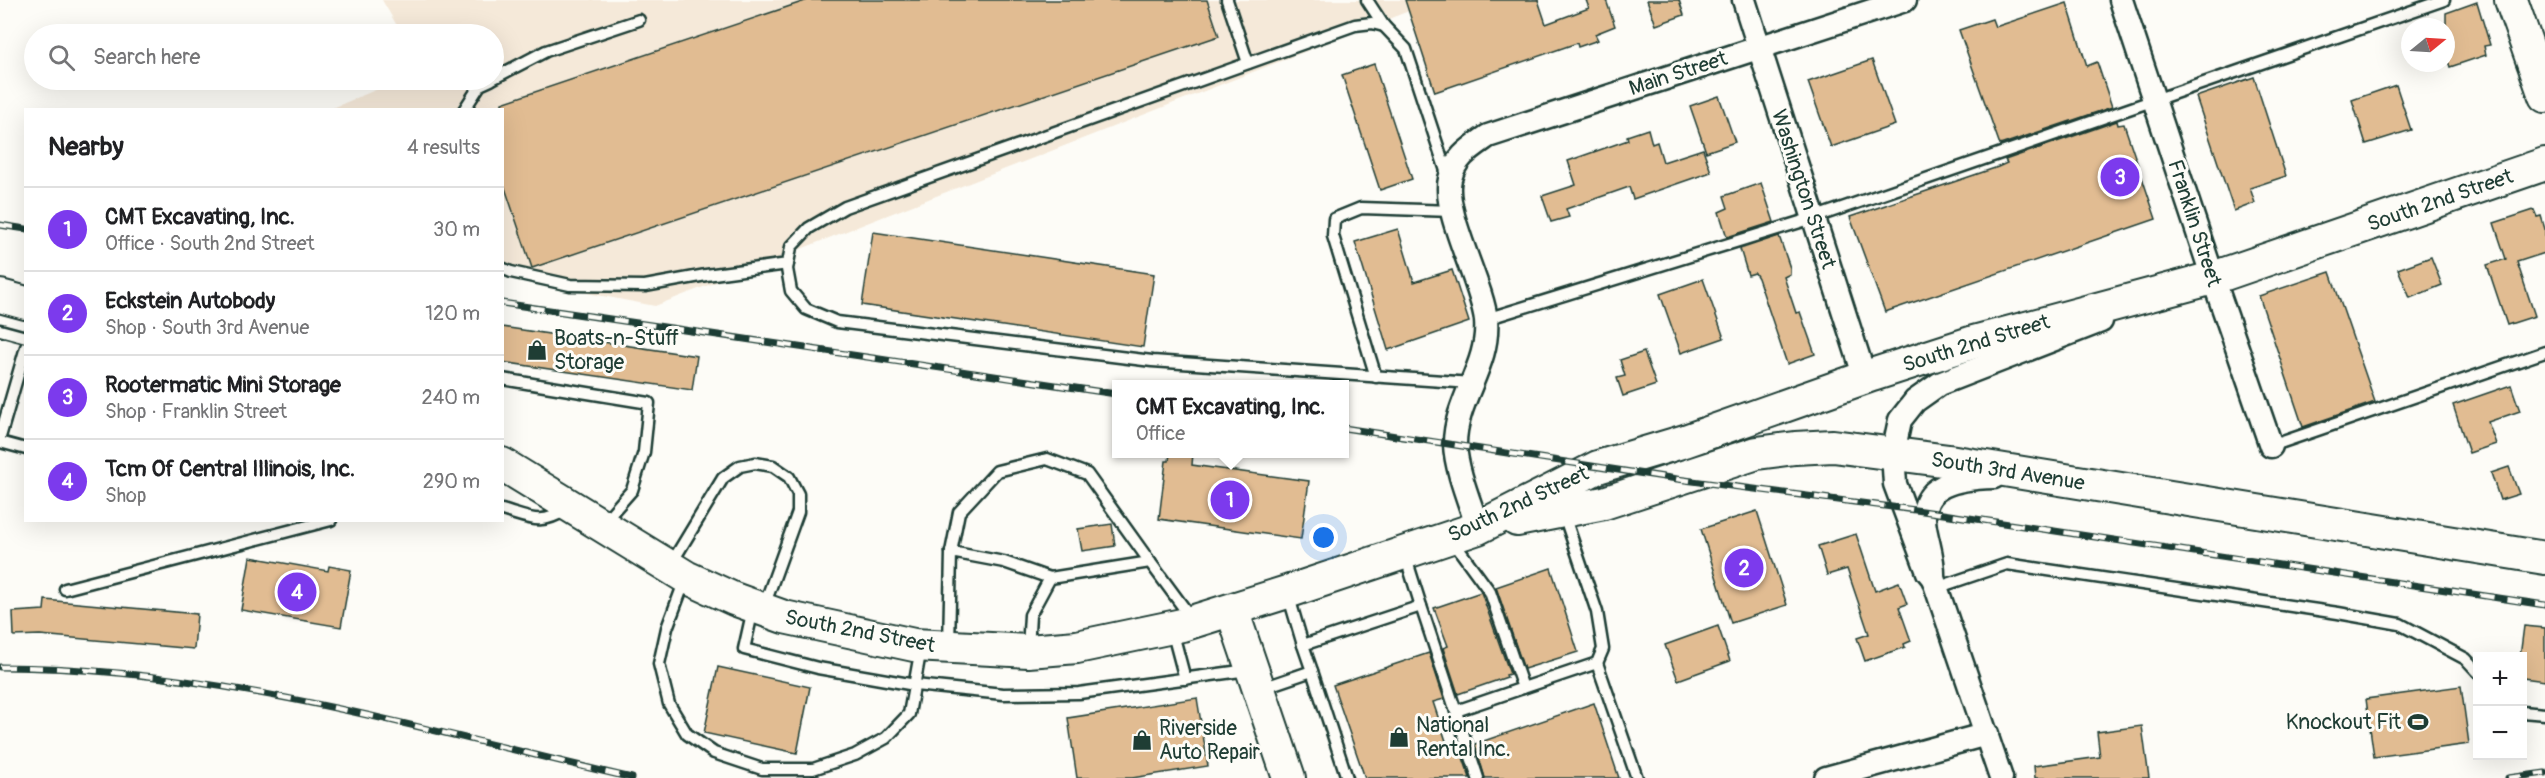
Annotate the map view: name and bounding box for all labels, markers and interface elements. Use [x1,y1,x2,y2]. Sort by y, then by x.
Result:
north arrow [2401,18,2455,72]
search box [24,24,504,90]
icon: search [45,41,78,74]
text: Search here [93,43,200,71]
street label: Main Street [1626,45,1731,102]
street label: Washington Street [1765,106,1842,273]
text: Nearby [48,131,124,163]
text: 4 results [407,135,480,160]
pin: 3 [2100,154,2140,200]
street label: Franklin Street [2161,156,2228,291]
street label: South 2nd Street [2364,163,2517,238]
text: CMT Excavating, Inc. [105,203,295,231]
text: 1 [64,217,71,242]
text: 30 m [433,217,480,242]
text: Office · South 2nd Street [105,231,315,256]
text: Eckstein Autobody [105,287,275,315]
text: 2 [62,301,73,326]
text: 120 m [425,301,480,326]
street label: South 2nd Street [1899,308,2053,379]
text: Shop · South 3rd Avenue [105,315,309,340]
place label: Boats-n-Stuff Storage [554,325,679,376]
shop icon: Boats-n-Stuff Storage [525,338,549,362]
text: Rootermatic Mini Storage [105,371,341,399]
popup [1112,380,1349,458]
text: 3 [62,385,73,410]
text: 240 m [421,385,480,410]
text: CMT Excavating, Inc. [1136,393,1325,421]
text: Shop · Franklin Street [105,399,287,424]
text: Office [1136,421,1185,446]
street label: South 3rd Avenue [1929,446,2087,497]
text: Tcm Of Central Illinois, Inc. [105,455,355,483]
street label: South 2nd Street [1443,460,1593,549]
text: 4 [62,469,73,494]
text: 290 m [423,469,480,494]
pin: 1 [1210,478,1250,522]
text: Shop [105,483,146,508]
your location [1309,523,1338,552]
pin: 2 [1724,546,1764,590]
pin: 4 [278,570,316,614]
street label: South 2nd Street [783,604,938,659]
map controls [2473,652,2527,760]
button: + [2473,652,2527,706]
button: − [2473,706,2527,760]
place label: Knockout Fit [2286,709,2402,736]
sports icon: Knockout Fit [2406,710,2430,734]
place label: National Rental Inc. [1416,712,1511,763]
place label: Riverside Auto Repair [1159,715,1261,766]
shop icon: National Rental Inc. [1387,725,1411,749]
shop icon: Riverside Auto Repair [1130,728,1154,752]

